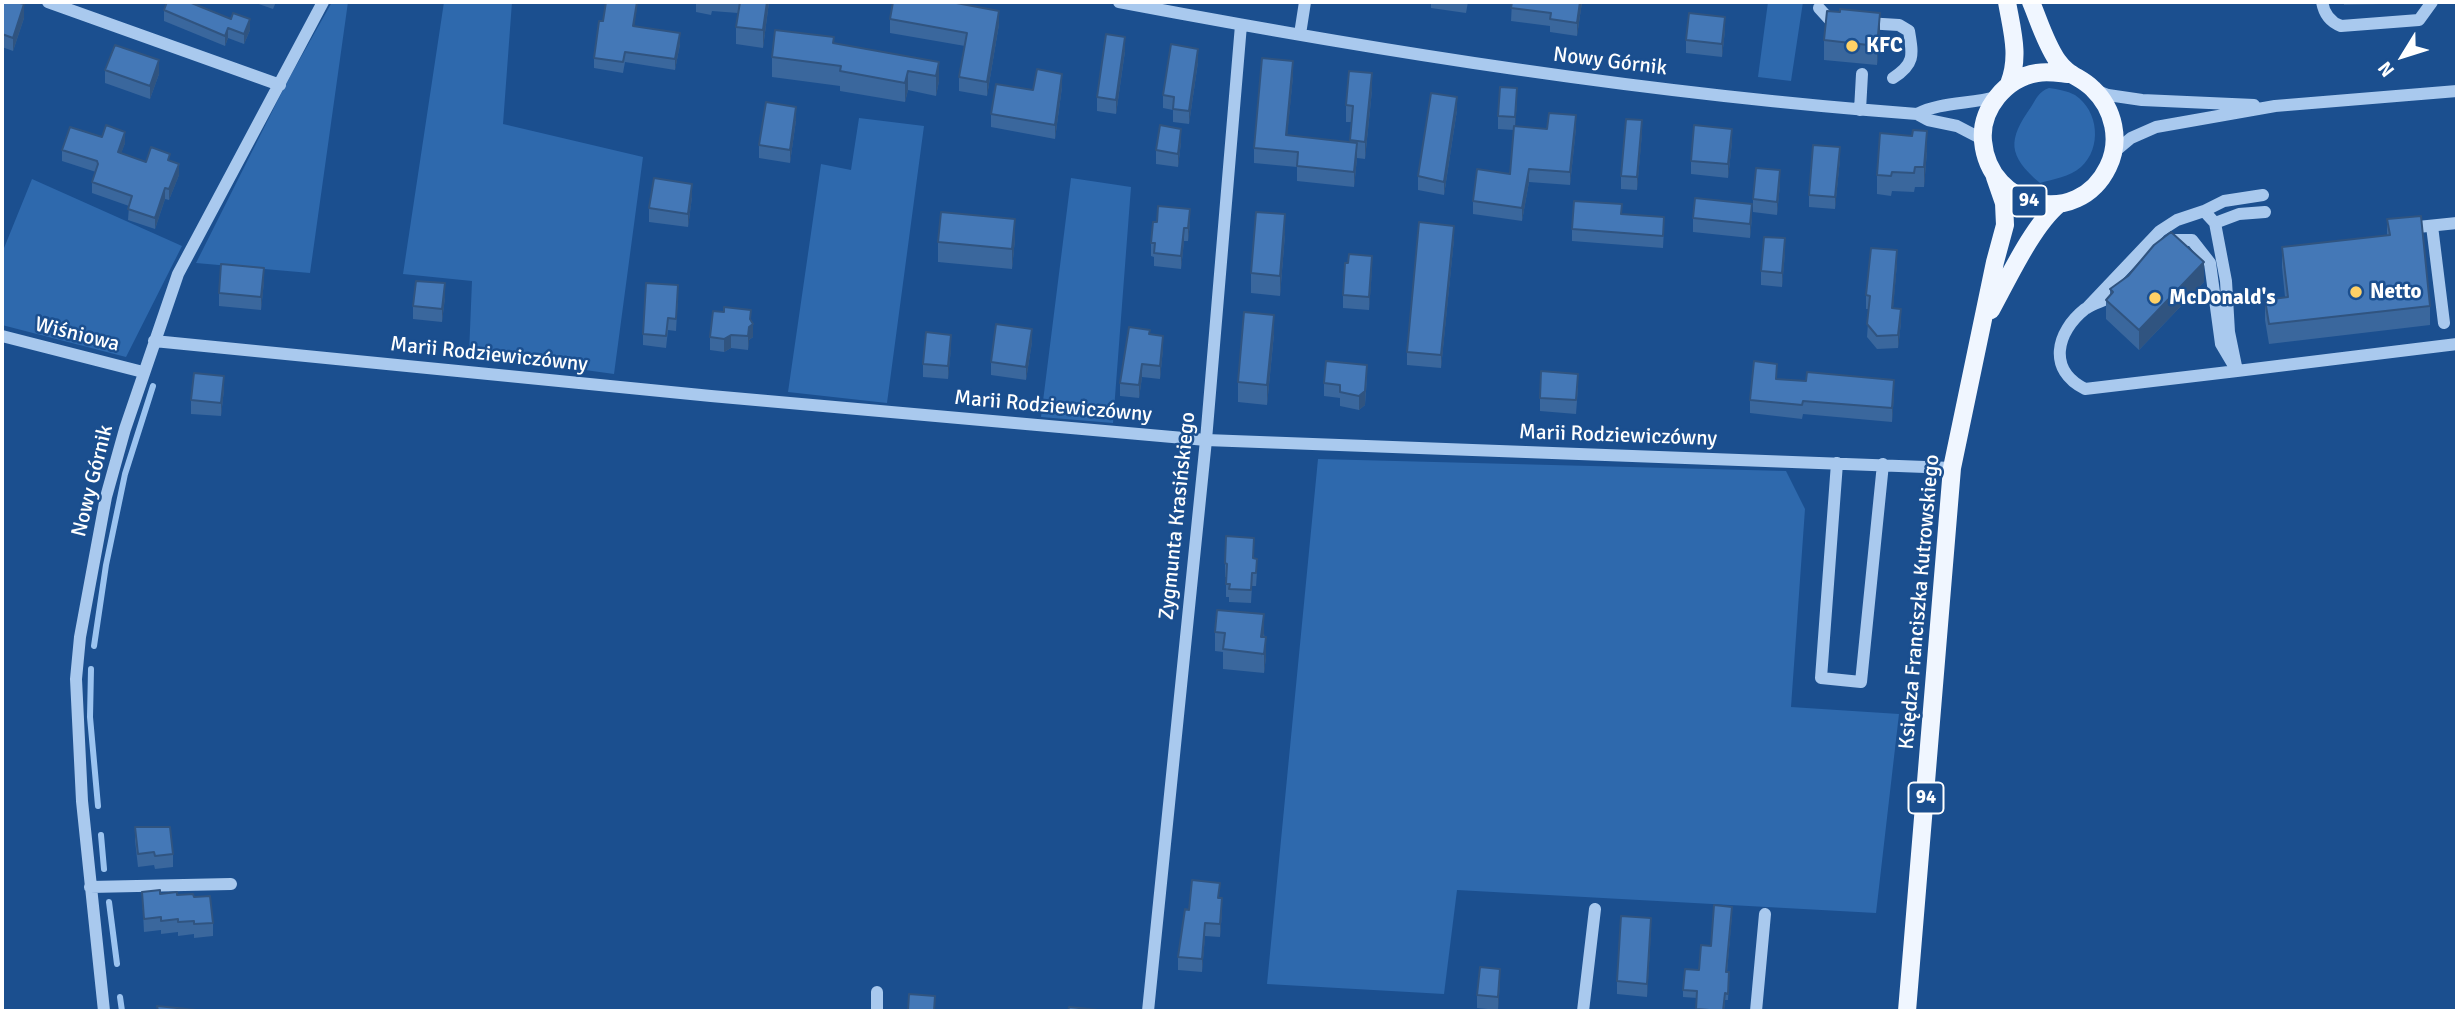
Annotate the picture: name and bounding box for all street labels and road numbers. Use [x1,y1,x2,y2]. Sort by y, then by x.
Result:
street label: Nowy Górnik [1552,43,1668,81]
road number: 94 [2011,186,2046,216]
street label: Wiśniowa [32,312,122,358]
street label: Marii Rodziewiczówny [389,332,589,378]
street label: Marii Rodziewiczówny [953,386,1153,428]
street label: Zygmunta Krasińskiego [1155,411,1201,621]
street label: Marii Rodziewiczówny [1518,420,1718,452]
street label: Nowy Górnik [67,422,119,540]
street label: Księdza Franciszka Kutrowskiego [1895,453,1945,751]
road number: 94 [1909,782,1944,814]

